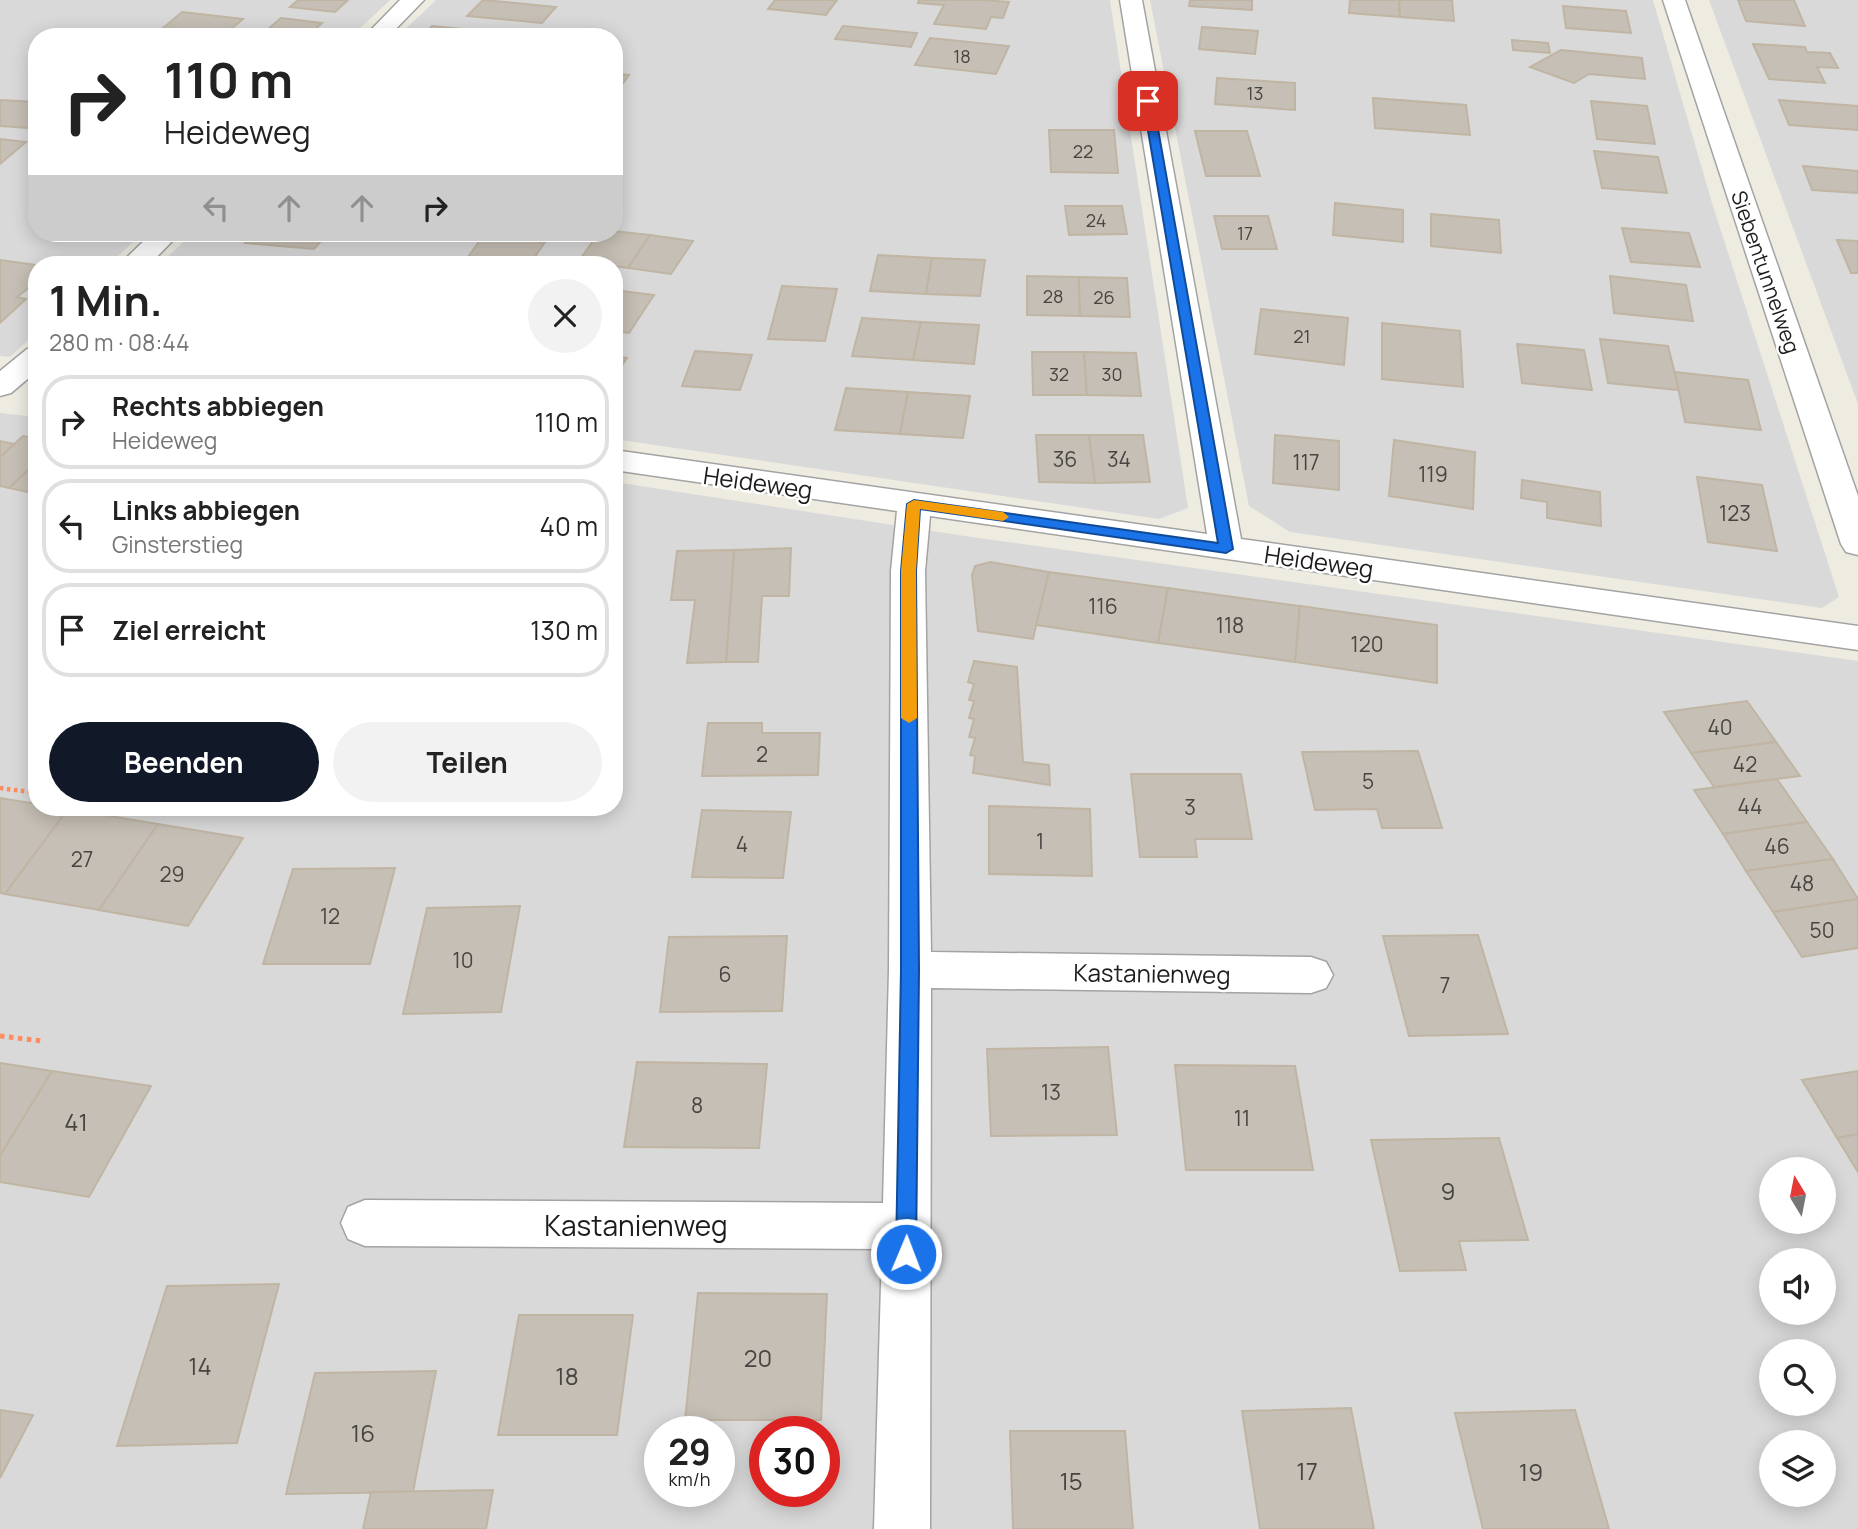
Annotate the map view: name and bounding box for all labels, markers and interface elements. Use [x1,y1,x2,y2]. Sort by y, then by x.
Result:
house number: 18 [953,44,971,68]
text: 110 m [164,46,293,113]
icon: right [49,56,140,147]
pin [1118,71,1178,131]
house number: 13 [1247,81,1263,105]
icon: arrive [1129,82,1167,120]
text: Heideweg [164,110,311,154]
house number: 22 [1073,139,1093,163]
street label: Siebentunnelweg [1725,187,1807,357]
icon: left [197,189,235,227]
icon: ahead [270,189,308,227]
icon: ahead [343,189,381,227]
icon: right [416,189,454,227]
house number: 24 [1086,208,1106,232]
house number: 17 [1237,221,1253,245]
text: 1 Min. [49,271,163,329]
button: close [528,279,602,353]
house number: 28 [1043,284,1063,308]
house number: 26 [1093,285,1115,309]
house number: 21 [1293,324,1311,348]
text: 280 m · 08:44 [49,326,190,358]
house number: 32 [1049,362,1069,386]
house number: 30 [1102,362,1122,386]
text: Rechts abbiegen [112,388,324,424]
icon: right [53,403,91,441]
text: 110 m [535,404,598,440]
text: Heideweg [112,424,217,456]
house number: 36 [1053,445,1077,473]
house number: 34 [1107,445,1131,473]
house number: 117 [1293,448,1319,476]
street label: Heideweg [701,458,815,506]
house number: 119 [1418,460,1448,488]
text: Links abbiegen [112,492,300,528]
house number: 123 [1719,499,1751,527]
icon: left [53,507,91,545]
text: 40 m [540,508,598,544]
text: Ginsterstieg [112,528,243,560]
street label: Heideweg [1262,537,1376,585]
house number: 116 [1088,592,1118,620]
icon: arrive [53,611,91,649]
house number: 118 [1216,611,1244,639]
text: Ziel erreicht [112,612,266,648]
text: 130 m [530,612,598,648]
house number: 120 [1351,630,1383,658]
house number: 40 [1707,713,1733,741]
button: Beenden [49,722,319,802]
button: Teilen [333,722,602,802]
house number: 2 [756,740,768,768]
house number: 42 [1733,750,1757,778]
house number: 5 [1362,767,1374,795]
house number: 44 [1738,792,1762,820]
house number: 3 [1184,793,1196,821]
house number: 1 [1036,827,1044,855]
house number: 4 [736,830,748,858]
house number: 46 [1764,832,1790,860]
house number: 27 [71,845,93,873]
house number: 29 [159,860,185,888]
house number: 48 [1790,869,1814,897]
house number: 12 [320,902,340,930]
house number: 50 [1810,916,1834,944]
house number: 10 [453,946,474,974]
street label: Kastanienweg [1073,955,1231,991]
house number: 6 [718,960,732,988]
house number: 7 [1440,971,1450,999]
house number: 13 [1041,1078,1061,1106]
house number: 8 [691,1091,703,1119]
house number: 11 [1234,1104,1250,1132]
house number: 41 [64,1105,88,1138]
north arrow [1759,1157,1836,1234]
map controls [1759,1157,1836,1507]
house number: 9 [1441,1174,1455,1207]
street label: Kastanienweg [544,1206,728,1244]
position arrow [869,1217,943,1291]
button: sound [1759,1248,1836,1325]
button: search [1759,1339,1836,1416]
house number: 20 [744,1341,772,1374]
house number: 14 [188,1349,212,1382]
house number: 18 [555,1359,579,1392]
house number: 16 [351,1416,375,1449]
speed limit sign: 30 [749,1416,840,1507]
text: 29 [668,1428,711,1476]
button: layers [1759,1430,1836,1507]
house number: 17 [1296,1454,1318,1487]
house number: 19 [1519,1455,1543,1488]
house number: 15 [1059,1464,1083,1497]
text: km/h [669,1467,710,1491]

